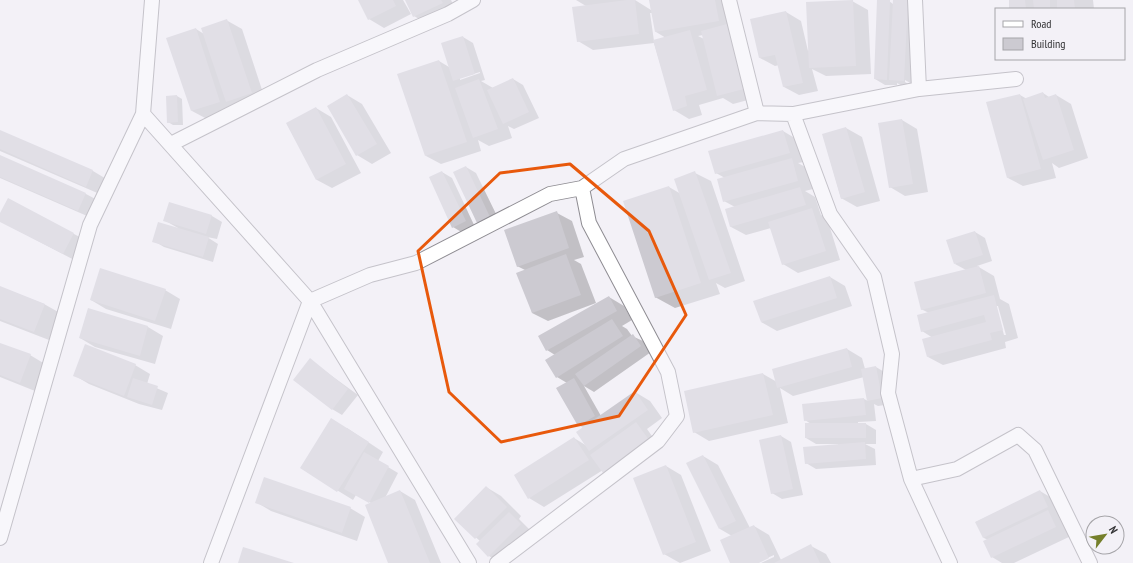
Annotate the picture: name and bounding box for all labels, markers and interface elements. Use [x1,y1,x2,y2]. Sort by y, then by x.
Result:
legend [995,8,1125,60]
text: Road [1031,16,1051,31]
text: Building [1031,36,1066,51]
north arrow [1085,515,1125,555]
text: N [1106,524,1121,536]

